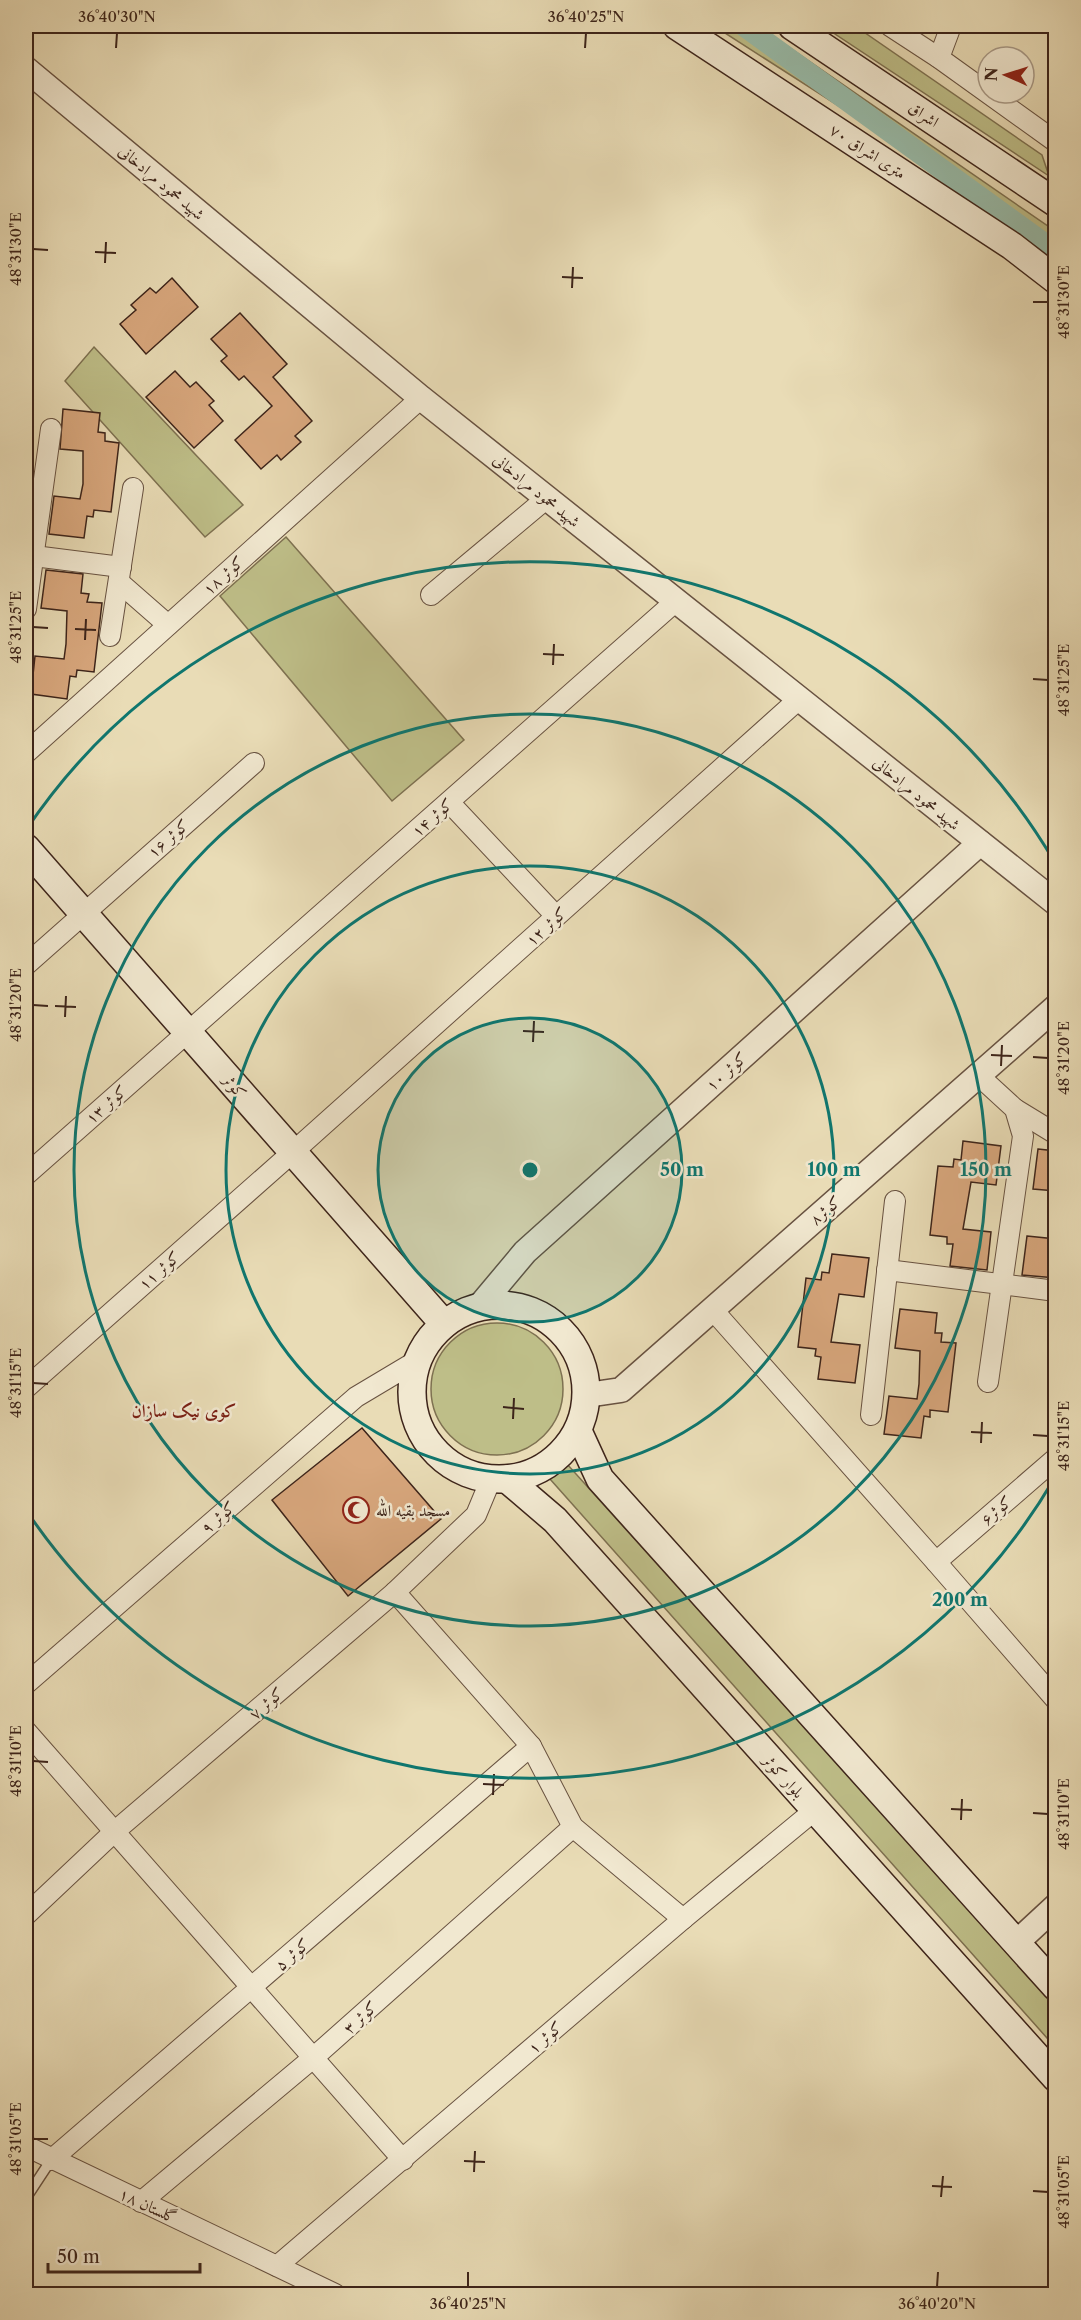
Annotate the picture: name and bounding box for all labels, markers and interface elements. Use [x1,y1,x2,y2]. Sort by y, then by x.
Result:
text: 36°40'30"N [78,7,156,26]
text: 36°40'25"N [548,7,624,26]
north arrow [976,45,1036,105]
text: N [981,67,1001,82]
street label: اشراق [904,97,943,132]
street label: ۷۰ متری اشراق [826,119,910,184]
street label: شهید محمود مرادخانی [114,140,209,225]
text: 48°31'30"E [6,212,25,286]
text: 48°31'30"E [1054,265,1073,339]
street label: شهید محمود مرادخانی [488,449,585,533]
street label: کوثر ۱۸ [198,551,248,599]
text: 48°31'25"E [6,591,25,663]
text: 48°31'25"E [1054,644,1073,716]
street label: شهید محمود مرادخانی [868,752,965,836]
street label: کوثر ۱۴ [407,793,458,841]
street label: کوثر ۱۶ [143,814,194,862]
street label: کوثر ۱۲ [521,902,571,950]
text: 48°31'20"E [6,968,25,1042]
text: 48°31'20"E [1054,1021,1073,1095]
street label: کوثر ۱۰ [701,1047,751,1095]
street label: کوثر [217,1068,251,1103]
street label: کوثر ۱۳ [81,1080,132,1128]
text: 50 m [660,1159,704,1181]
text: 100 m [807,1159,861,1181]
text: 150 m [960,1159,1012,1181]
centre of rings [520,1160,540,1180]
street label: کوثر۸ [805,1191,845,1230]
street label: کوثر ۱۱ [134,1246,185,1294]
text: 48°31'15"E [6,1348,25,1418]
district label: کوی نیک سازان [132,1400,236,1422]
text: 48°31'15"E [1054,1401,1073,1471]
street label: کوثر۶ [976,1491,1016,1530]
mosque icon: مسجد بقیه الله [341,1495,371,1525]
street label: کوثر ۹ [197,1497,240,1538]
place label: مسجد بقیه الله [376,1498,450,1520]
text: 200 m [932,1589,988,1611]
street label: کوثر ۷ [245,1683,288,1724]
text: 48°31'10"E [6,1725,25,1797]
street label: بلوار کوثر [757,1748,809,1803]
text: 48°31'10"E [1054,1778,1073,1850]
street label: کوثر ۵ [271,1934,314,1975]
street label: کوثر ۳ [339,1996,382,2038]
street label: کوثر ۱ [524,2017,567,2058]
text: 48°31'05"E [6,2102,25,2176]
text: 48°31'05"E [1054,2155,1073,2229]
street label: گلستان ۱۸ [116,2183,180,2227]
scale bar [48,2236,200,2274]
text: 50 m [57,2246,100,2268]
text: 36°40'25"N [430,2294,506,2313]
text: 36°40'20"N [898,2294,976,2313]

